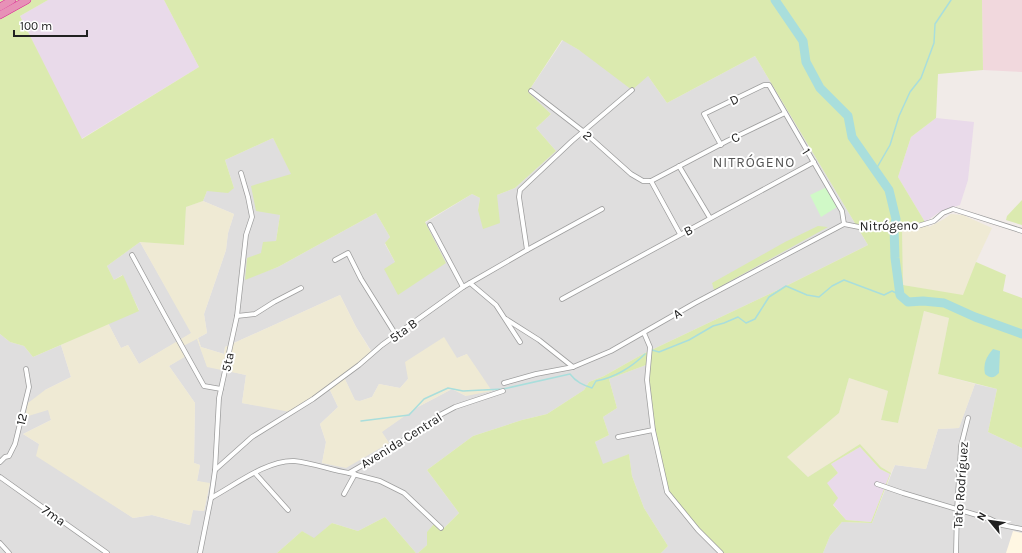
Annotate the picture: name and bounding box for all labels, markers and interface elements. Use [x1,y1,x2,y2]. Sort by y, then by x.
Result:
scale bar [14,12,87,38]
text: 100 m [20,19,52,33]
street label: D [727,91,741,108]
street label: 2 [580,127,595,144]
street label: C [728,129,742,146]
street label: 1 [799,146,814,157]
district label: NITRÓGENO [713,154,795,171]
street label: Nitrógeno [860,217,918,234]
street label: B [681,222,695,239]
street label: A [670,305,685,322]
street label: 5ta B [387,315,420,345]
street label: 5ta [218,351,237,373]
street label: Avenida Central [358,409,445,471]
street label: 12 [13,412,30,427]
street label: Tato Rodríguez [950,441,971,529]
north arrow [970,501,1010,541]
street label: 7ma [39,502,68,529]
text: N [974,510,989,523]

